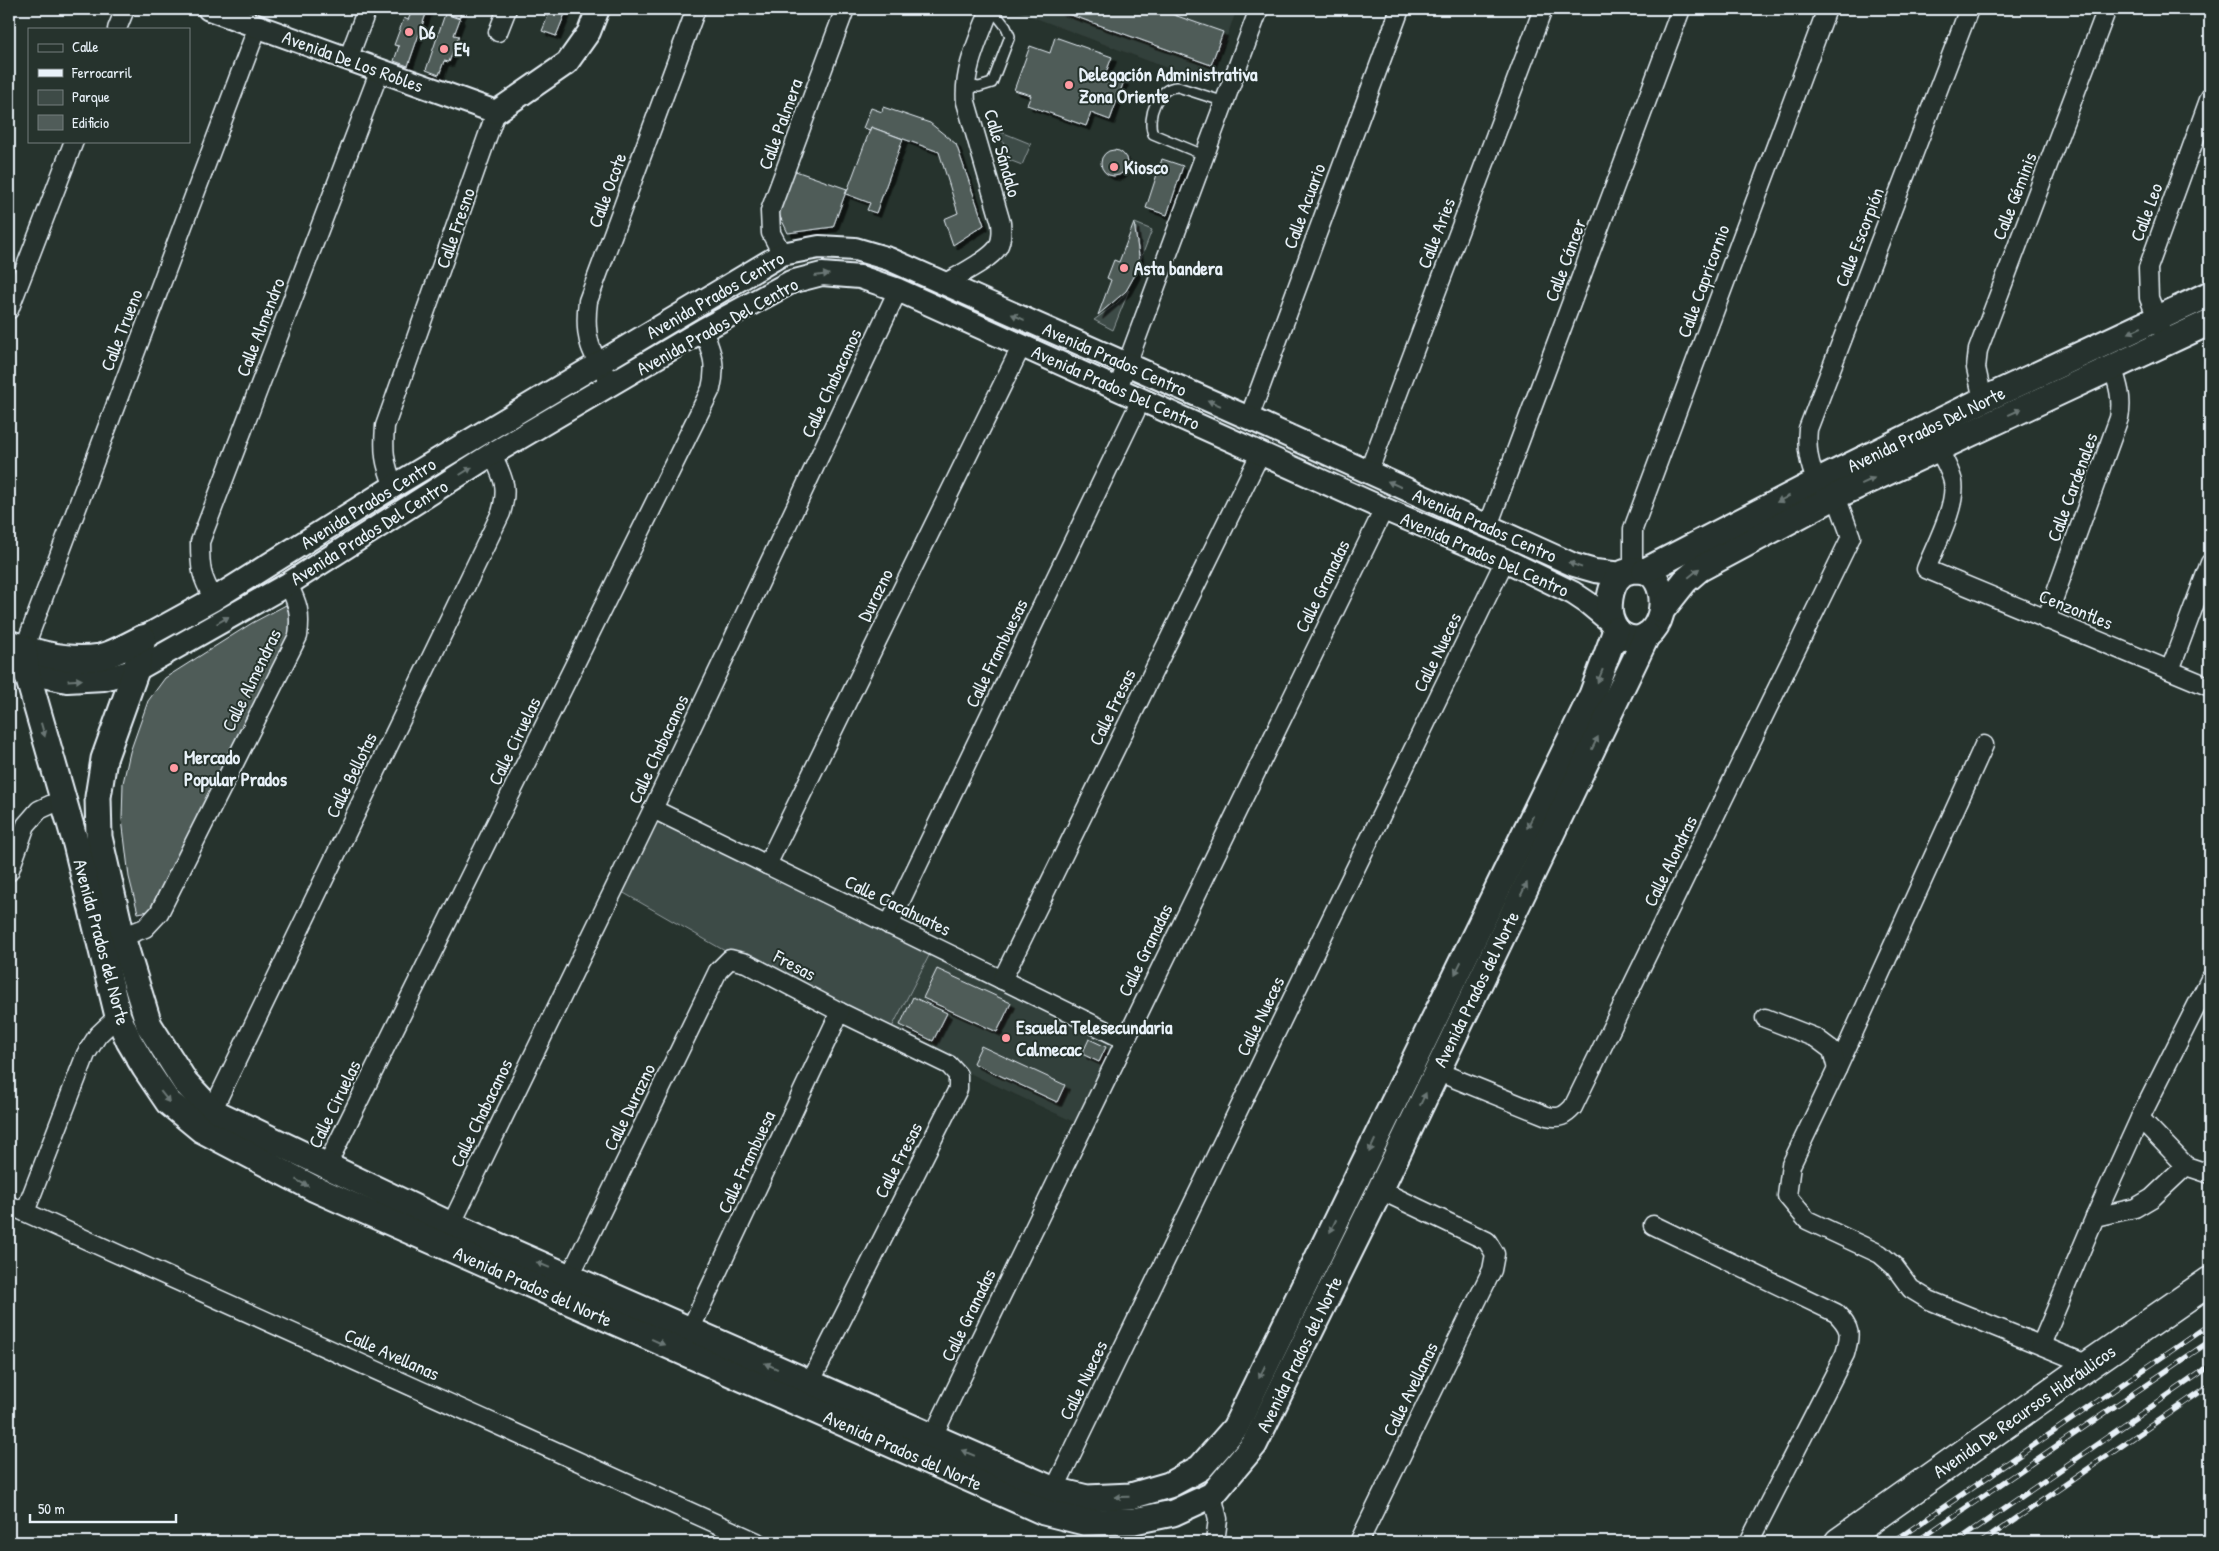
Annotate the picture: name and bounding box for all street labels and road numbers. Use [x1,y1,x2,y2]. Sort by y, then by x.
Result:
street label: Avenida De Los Robles [279,23,427,99]
street label: Calle Palmera [752,74,809,173]
street label: Calle Sándalo [978,106,1028,200]
street label: Calle Géminis [1985,148,2043,244]
street label: Calle Ocote [581,149,633,231]
street label: Calle Acuario [1277,159,1332,252]
street label: Calle Leo [2123,179,2169,245]
street label: Calle Escorpión [1828,183,1890,291]
street label: Calle Fresno [429,184,481,272]
street label: Calle Aries [1411,194,1461,272]
street label: Calle Cáncer [1538,214,1592,305]
street label: Calle Capricornio [1671,221,1736,341]
street label: Avenida Prados Centro [641,245,789,345]
street label: Avenida Prados Del Centro [631,271,803,381]
street label: Calle Almendro [229,274,291,380]
street label: Calle Trueno [94,285,149,375]
street label: Avenida Prados Centro [1039,316,1192,403]
street label: Calle Chabacanos [794,324,868,442]
street label: Avenida Prados Del Centro [1028,338,1204,436]
street label: Avenida Prados Del Norte [1843,379,2010,478]
street label: Calle Cardenales [2040,429,2104,545]
street label: Avenida Prados Centro [295,451,441,555]
street label: Avenida Prados Del Centro [285,473,453,591]
street label: Avenida Prados Centro [1409,482,1562,569]
street label: Avenida Prados Del Centro [1397,505,1573,603]
street label: Calle Granadas [1288,535,1356,637]
street label: Durazno [851,564,899,626]
street label: Cenzontles [2035,582,2117,636]
street label: Calle Frambuesas [958,594,1034,712]
street label: Calle Nueces [1407,608,1467,696]
street label: Calle Almendras [215,624,287,736]
street label: Calle Fresas [1082,664,1142,750]
street label: Calle Chabacanos [621,690,695,808]
street label: Calle Ciruelas [482,693,546,789]
street label: Calle Bellotas [319,728,383,822]
street label: Calle Alondras [1637,811,1703,911]
street label: Avenida Prados del Norte [67,856,137,1028]
street label: Calle Cacahuates [841,868,955,942]
street label: Calle Granadas [1111,899,1179,1001]
street label: Avenida Prados del Norte [1427,906,1525,1071]
street label: Fresas [769,943,821,987]
street label: Calle Nueces [1230,972,1290,1060]
street label: Calle Chabacanos [444,1055,518,1171]
street label: Calle Ciruelas [302,1056,366,1152]
street label: Calle Durazno [597,1059,661,1155]
street label: Calle Frambuesa [711,1106,781,1218]
street label: Calle Fresas [868,1118,928,1202]
street label: Avenida Prados del Norte [450,1239,617,1333]
street label: Calle Granadas [934,1264,1002,1366]
street label: Avenida Prados del Norte [1250,1271,1348,1436]
street label: Calle Avellanas [340,1322,444,1386]
street label: Calle Nueces [1053,1336,1113,1424]
street label: Calle Avellanas [1376,1338,1444,1440]
street label: Avenida De Recursos Hidráulicos [1928,1338,2120,1484]
street label: Avenida Prados del Norte [820,1403,987,1497]

